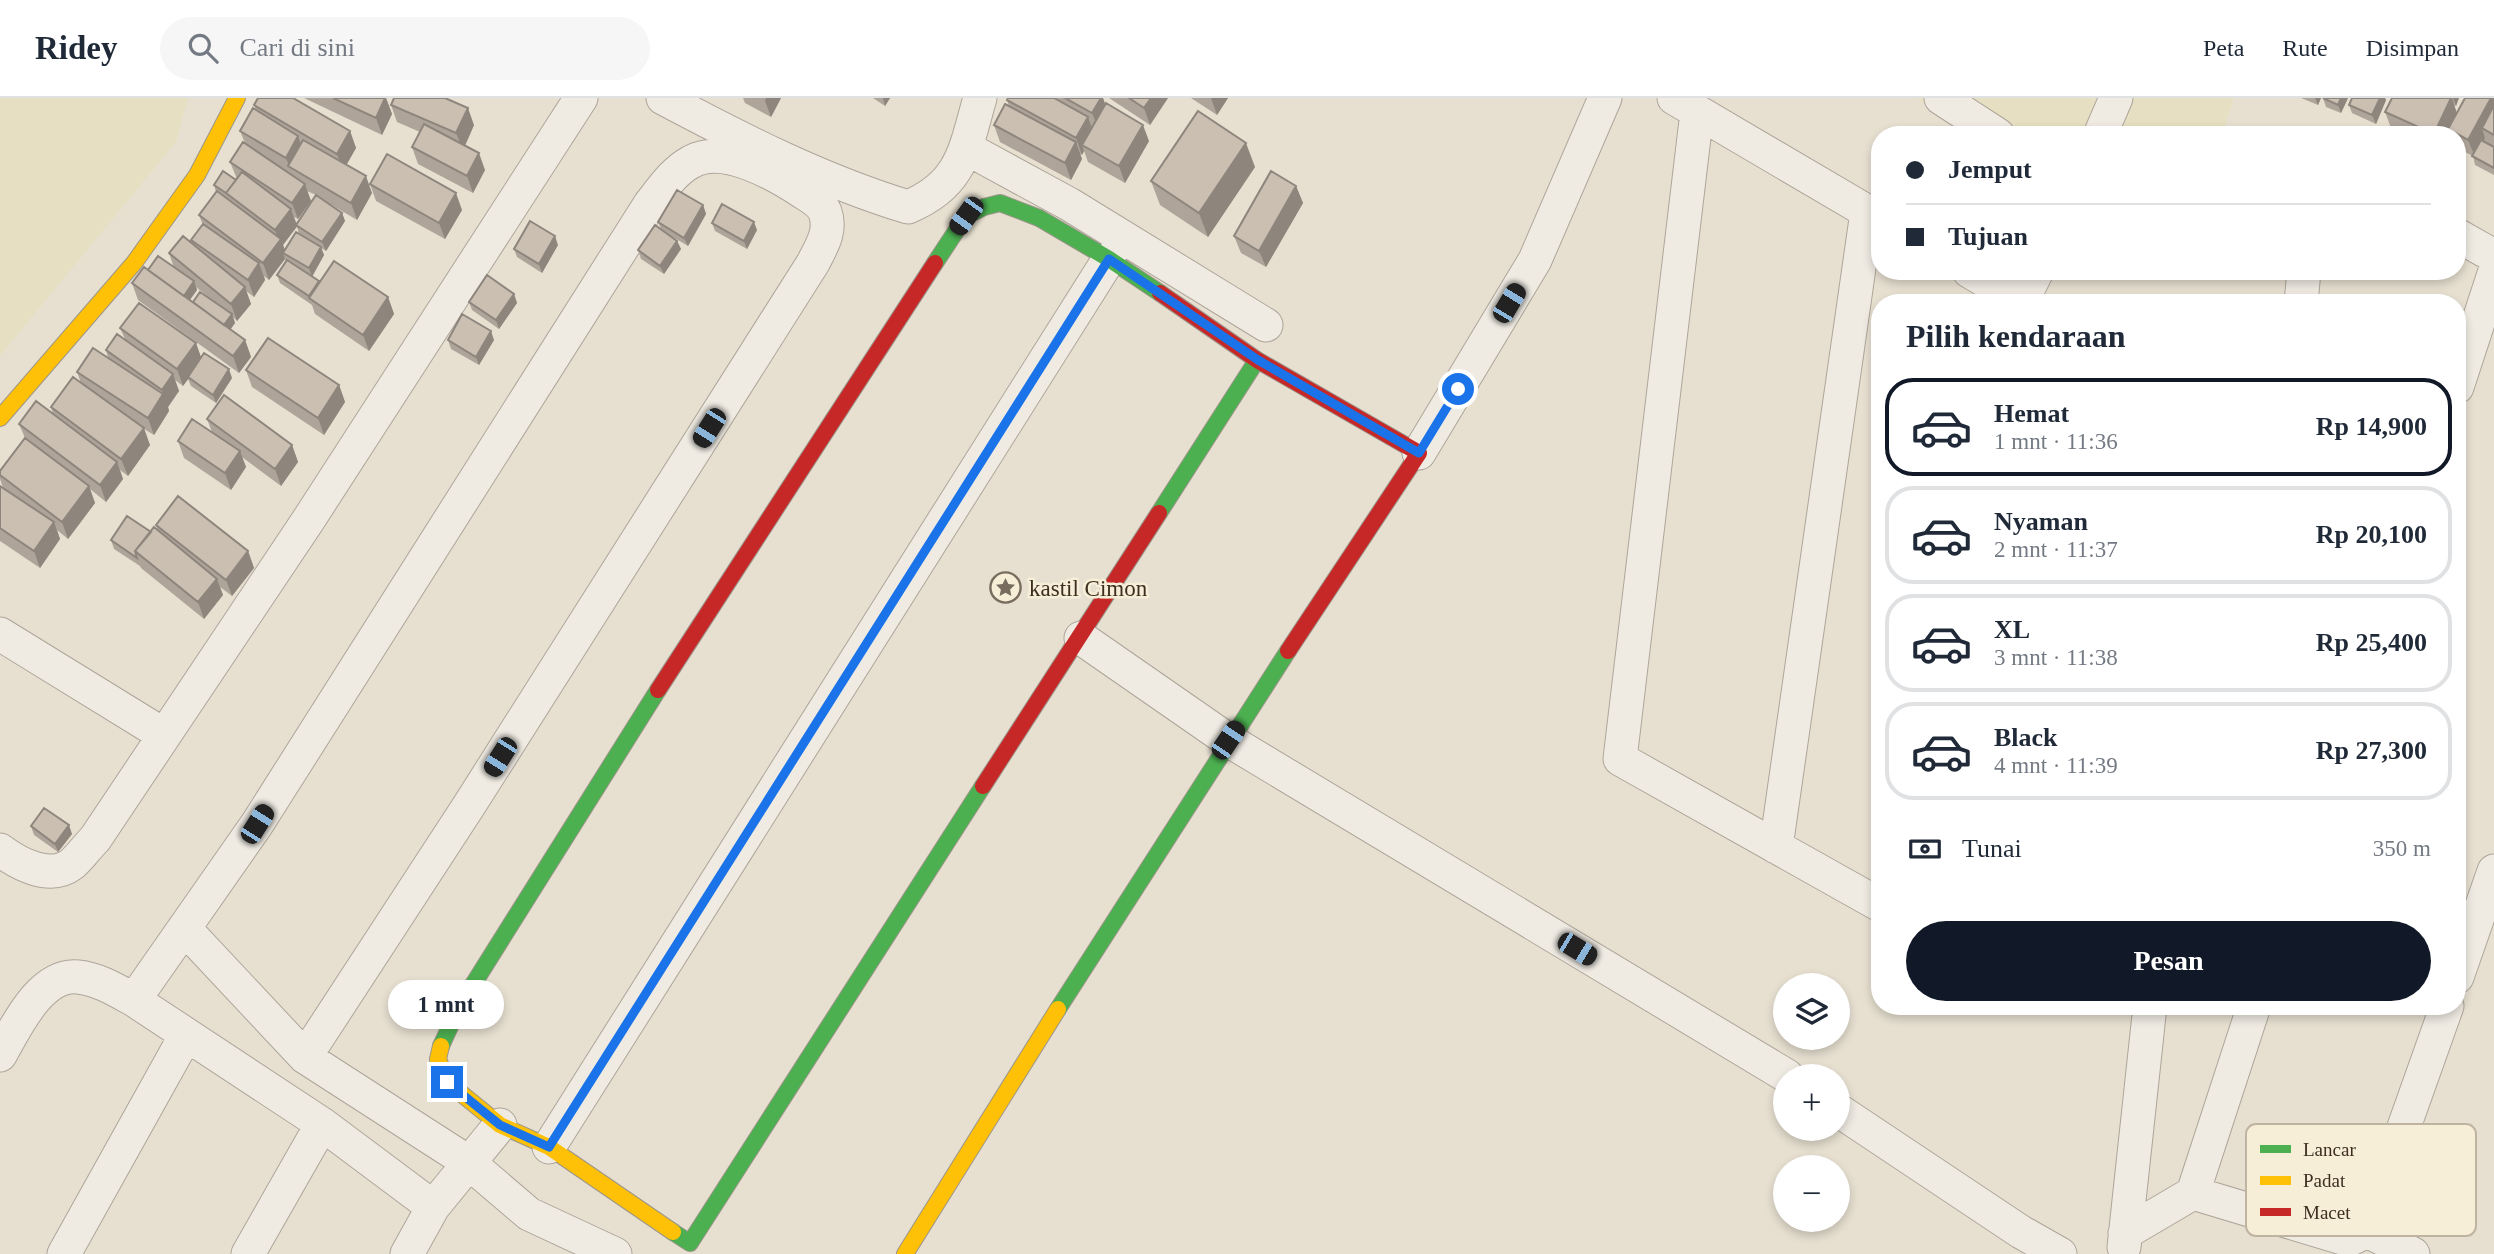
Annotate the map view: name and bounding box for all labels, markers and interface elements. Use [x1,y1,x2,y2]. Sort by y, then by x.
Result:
search box [160,17,650,80]
icon: search [184,29,222,67]
text: Ridey [35,30,118,66]
text: Cari di sini [240,33,355,62]
text: Peta [2203,35,2244,61]
text: Rute [2282,35,2328,61]
text: Disimpan [2366,35,2459,61]
text: Jemput [1948,155,2032,184]
car [946,193,987,239]
text: Tujuan [1948,222,2028,251]
car [1490,280,1529,326]
text: Pilih kendaraan [1906,318,2126,354]
route start [1442,373,1474,405]
icon: car [1910,396,1973,459]
text: Hemat [1994,399,2069,428]
car [689,405,730,451]
text: Rp 14,900 [2316,412,2427,441]
text: 1 mnt · 11:36 [1994,429,2118,454]
icon: car [1910,504,1973,567]
text: Nyaman [1994,507,2088,536]
text: Rp 20,100 [2316,520,2427,549]
text: 2 mnt · 11:37 [1994,537,2118,562]
place icon: kastil Cimon [989,571,1023,605]
place label: kastil Cimon [1029,576,1148,601]
icon: car [1910,612,1973,675]
text: XL [1994,615,2030,644]
text: Rp 25,400 [2316,628,2427,657]
text: 3 mnt · 11:38 [1994,645,2118,670]
car [1208,717,1249,763]
icon: car [1910,720,1973,783]
text: Black [1994,723,2058,752]
car [480,734,521,780]
text: Rp 27,300 [2316,736,2427,765]
text: 4 mnt · 11:39 [1994,753,2118,778]
car [237,801,278,847]
icon: cash [1906,830,1944,868]
text: Tunai [1962,834,2022,863]
text: 350 m [2373,836,2431,861]
button: Pesan [1906,921,2431,1001]
car [1554,929,1601,969]
map controls [1773,973,1850,1232]
button: layers [1773,973,1850,1050]
callout: 1 mnt [389,981,505,1030]
text: 1 mnt [418,992,474,1017]
button: + [1773,1064,1850,1141]
route end [431,1066,463,1098]
legend [2246,1124,2476,1236]
text: Lancar [2303,1139,2356,1160]
button: − [1773,1155,1850,1232]
text: Padat [2303,1170,2346,1191]
text: Macet [2303,1202,2351,1223]

